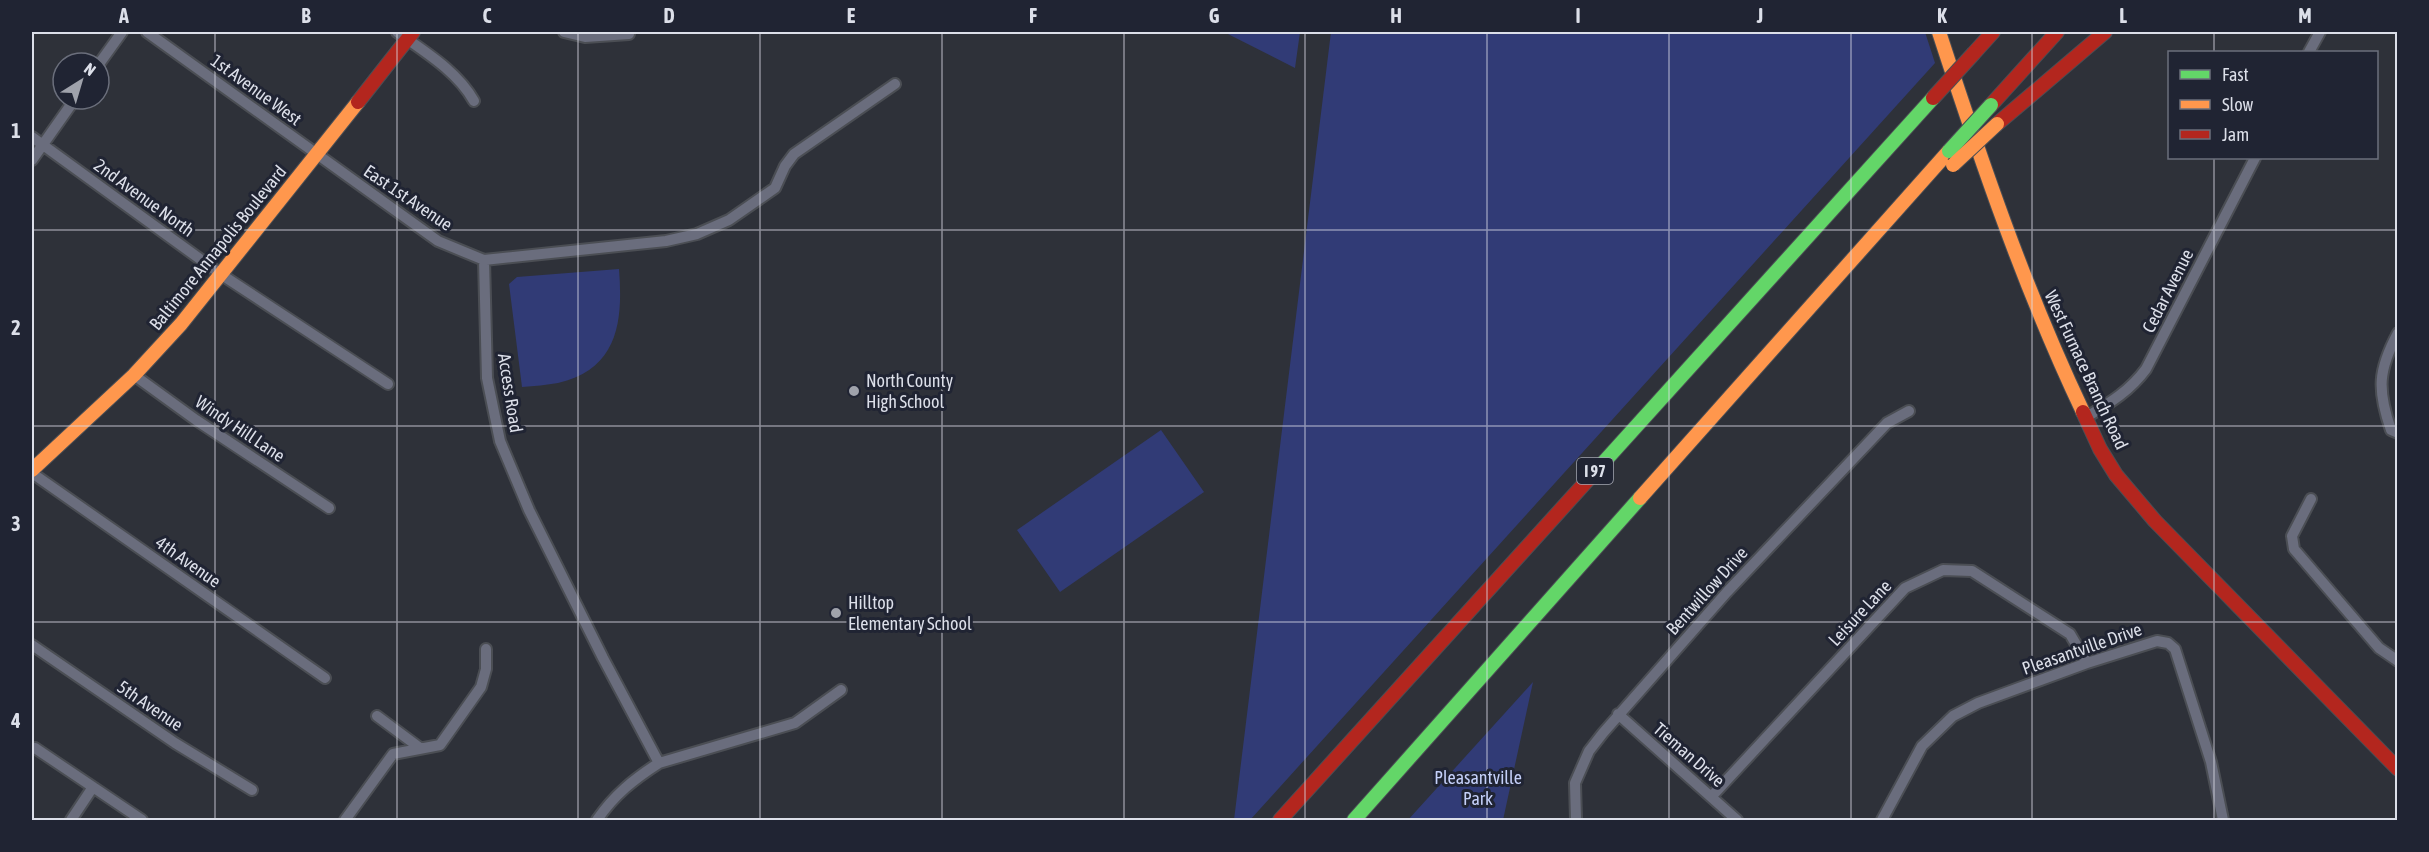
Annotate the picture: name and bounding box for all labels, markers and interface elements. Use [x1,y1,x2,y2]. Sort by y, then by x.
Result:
text: A [118,4,129,27]
text: B [301,4,311,27]
text: C [483,4,492,27]
text: D [663,4,675,27]
text: E [847,4,856,27]
text: F [1029,4,1037,27]
text: G [1209,4,1220,27]
text: H [1390,4,1402,27]
text: I [1575,4,1581,27]
text: J [1756,4,1763,27]
text: K [1937,4,1947,27]
text: L [2119,4,2127,27]
text: M [2298,4,2312,27]
street label: 1st Avenue West [207,50,306,130]
north arrow [51,51,111,111]
legend [2168,51,2378,159]
text: N [81,59,99,79]
text: Fast [2222,64,2249,85]
text: Slow [2222,94,2253,115]
text: 1 [11,119,21,142]
text: Jam [2222,124,2249,145]
street label: 2nd Avenue North [90,154,198,241]
street label: East 1st Avenue [360,160,457,235]
street label: Baltimore Annapolis Boulevard [145,161,290,334]
street label: Cedar Avenue [2138,246,2197,336]
street label: West Furnace Branch Road [2040,287,2133,453]
text: 2 [11,316,21,339]
street label: Access Road [494,352,527,434]
place label: North County High School [866,370,953,412]
marker: North County High School [847,384,861,398]
street label: Windy Hill Lane [192,391,289,466]
road number: I 97 [1577,458,1613,484]
text: 3 [11,512,21,535]
street label: 4th Avenue [152,532,225,592]
street label: Bentwillow Drive [1662,542,1752,639]
street label: Leisure Lane [1824,575,1895,650]
place label: Hilltop Elementary School [848,592,972,634]
marker: Hilltop Elementary School [829,606,843,620]
street label: Pleasantville Drive [2019,618,2144,679]
street label: 5th Avenue [113,676,187,735]
text: 4 [10,709,21,732]
street label: Tieman Drive [1649,718,1729,791]
park label: Pleasantville Park [1434,767,1522,809]

